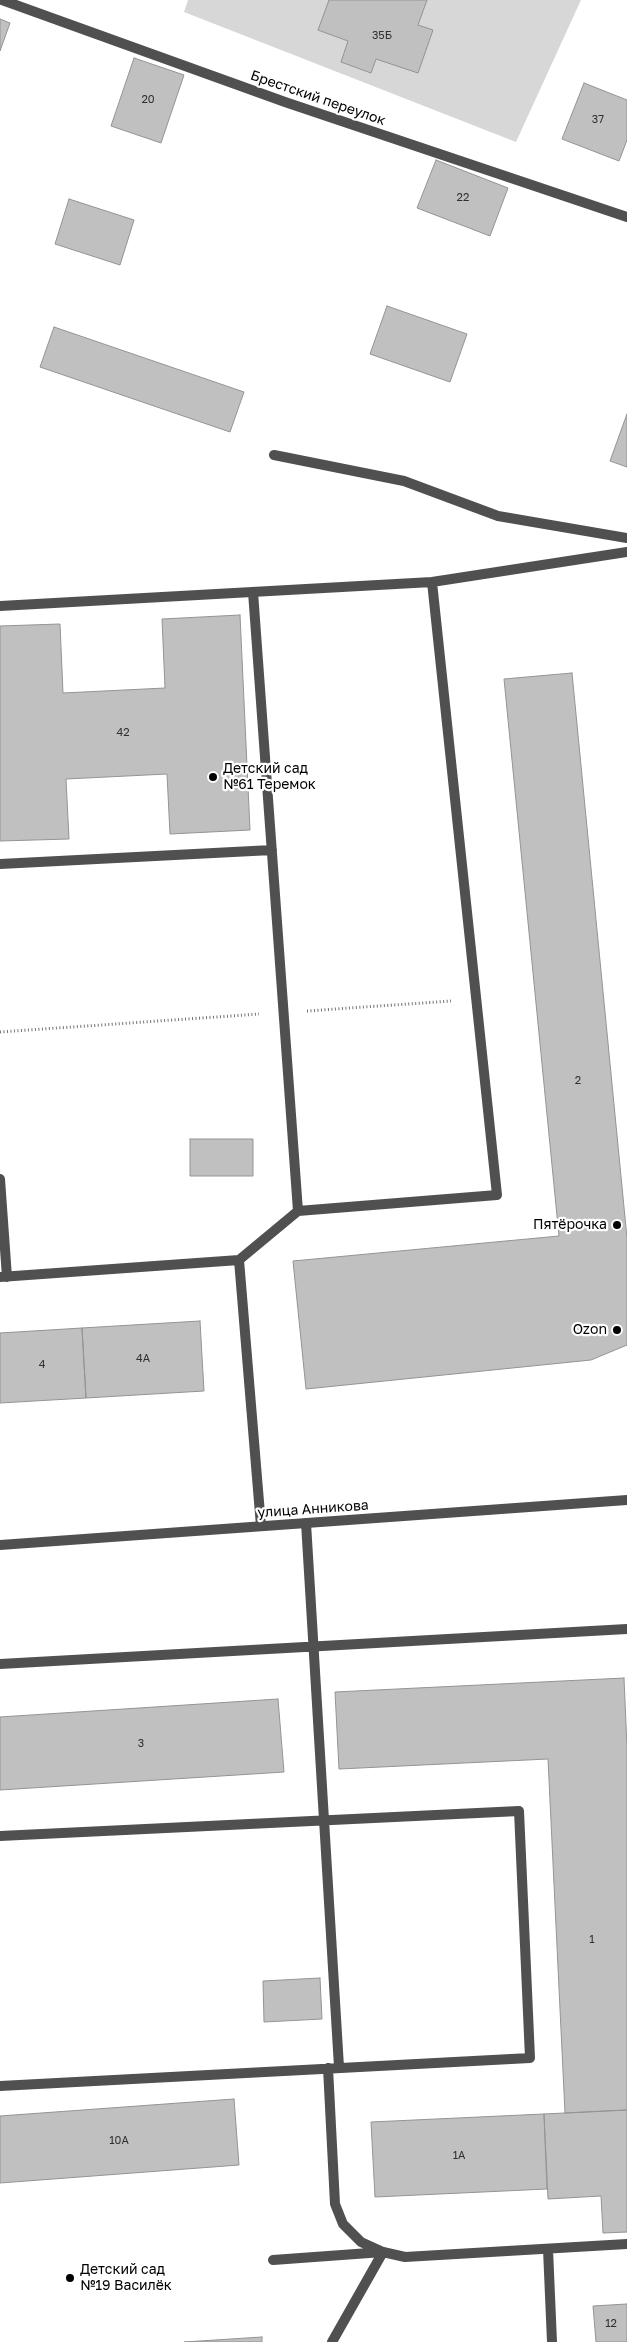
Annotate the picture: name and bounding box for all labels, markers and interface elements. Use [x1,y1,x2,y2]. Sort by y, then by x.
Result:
house number: 35Б [372,29,392,43]
street label: Брестский переулок [248,67,388,129]
house number: 20 [141,93,155,107]
house number: 37 [592,113,604,127]
house number: 22 [457,191,469,205]
house number: 42 [116,726,130,740]
place label: Детский сад №61 Теремок [223,761,316,794]
marker: Детский сад №61 Теремок [207,771,219,783]
house number: 2 [575,1074,581,1088]
place label: Пятёрочка [533,1217,607,1233]
marker: Пятёрочка [611,1219,623,1231]
place label: Ozon [573,1322,607,1338]
marker: Ozon [611,1324,623,1336]
house number: 4А [136,1352,150,1366]
house number: 4 [39,1358,45,1372]
street label: улица Анникова [257,1497,369,1521]
house number: 3 [138,1737,144,1751]
house number: 1 [589,1933,595,1947]
house number: 10А [109,2134,129,2148]
house number: 1А [453,2149,465,2163]
place label: Детский сад №19 Василёк [80,2262,172,2294]
marker: Детский сад №19 Василёк [64,2272,76,2284]
house number: 12 [605,2317,617,2331]

